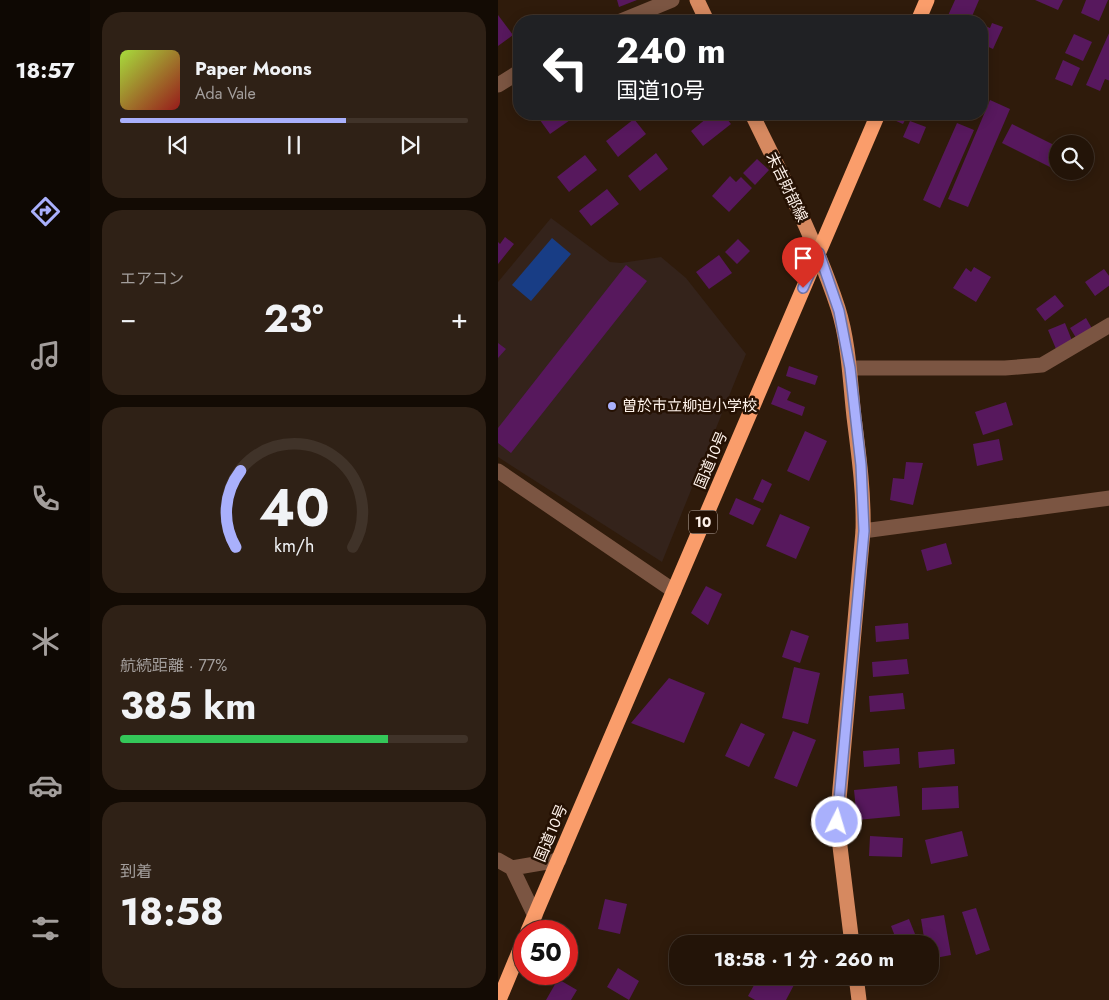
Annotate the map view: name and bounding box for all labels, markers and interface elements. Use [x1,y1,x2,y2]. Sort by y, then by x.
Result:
text: 240 m [616,26,726,76]
icon: left [533,35,598,100]
text: 18:57 [15,54,75,86]
text: Paper Moons [195,55,312,82]
text: 国道10号 [616,74,705,106]
text: Ada Vale [195,82,256,105]
icon: previous [164,131,192,159]
icon: pause [280,131,308,159]
icon: next [396,131,424,159]
map controls [1049,135,1094,180]
button: search [1049,135,1094,180]
street label: 末吉財部線 [761,148,813,226]
icon: directions [28,194,63,229]
pin [782,237,824,288]
icon: arrive [789,244,817,272]
text: エアコン [120,267,184,290]
text: 23° [264,291,324,346]
text: − [120,298,137,339]
text: + [451,298,468,339]
icon: music [28,338,63,373]
place label: 曽於市立柳迫小学校 [622,395,757,417]
marker: 曽於市立柳迫小学校 [606,400,618,412]
street label: 国道10号 [689,428,733,492]
text: 40 [259,470,329,546]
icon: phone [28,481,63,516]
road number: 10 [689,511,717,534]
text: km/h [274,533,314,559]
icon: climate [28,624,63,659]
text: 航続距離 · 77% [120,654,227,677]
text: 385 km [120,678,256,733]
icon: car [28,768,63,803]
position arrow [810,795,862,847]
street label: 国道10号 [529,801,573,865]
text: 到着 [120,860,152,883]
text: 18:58 [120,884,224,939]
icon: filters [28,911,63,946]
speed limit sign: 50 [513,920,578,985]
text: 18:58 · 1 分 · 260 m [714,946,894,973]

